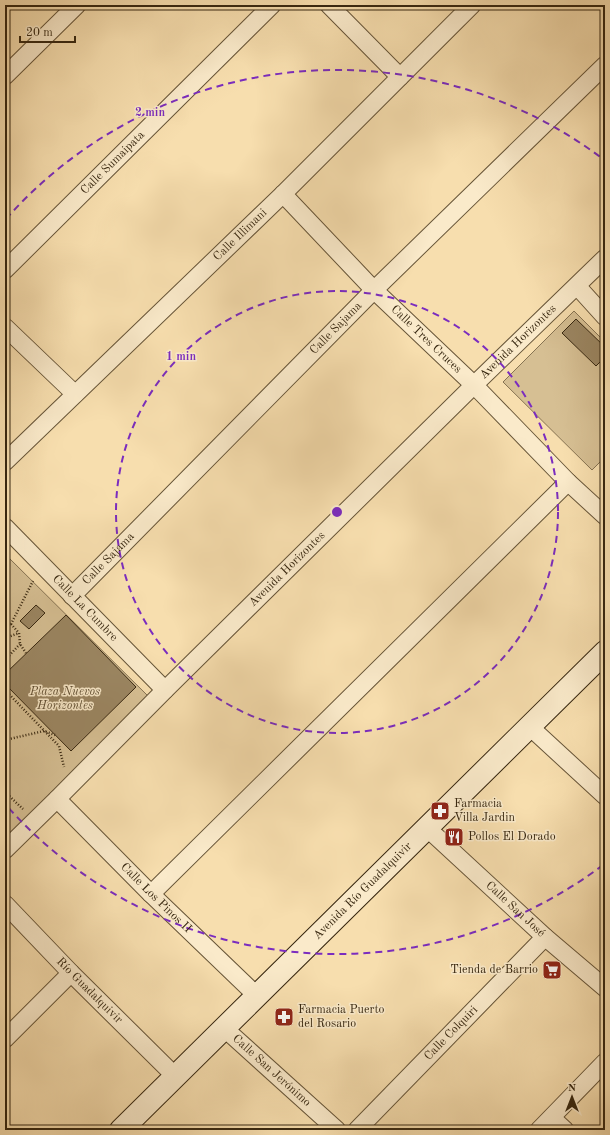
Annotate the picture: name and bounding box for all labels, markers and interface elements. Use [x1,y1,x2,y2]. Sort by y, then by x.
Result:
scale bar [20,18,75,44]
text: 20 m [26,27,53,39]
text: 2 min [135,107,165,119]
street label: Calle Sumaipata [79,129,147,197]
street label: Calle Illimani [211,207,269,263]
street label: Calle Sajama [308,300,364,357]
street label: Calle Tres Cruces [388,303,464,376]
street label: Avenida Horizontes [478,303,559,382]
text: 1 min [166,351,196,363]
centre of rings [330,505,344,519]
street label: Avenida Horizontes [247,530,327,609]
street label: Calle Sajama [80,531,137,587]
street label: Calle La Cumbre [50,573,120,644]
park label: Plaza Nuevos Horizontes [29,686,100,712]
place label: Farmacia Villa Jardin [454,798,516,824]
pharmacy icon: Farmacia Villa Jardin [429,800,451,822]
restaurant icon: Pollos El Dorado [443,826,465,848]
place label: Pollos El Dorado [468,831,556,843]
street label: Avenida Río Guadalquivir [311,840,414,942]
street label: Calle Los Pinos II [118,861,194,935]
street label: Calle San José [483,879,547,940]
street label: Río Guadalquivir [54,956,125,1026]
supermarket icon: Tienda de Barrio [541,959,563,981]
place label: Tienda de Barrio [450,964,538,976]
place label: Farmacia Puerto del Rosario [298,1004,385,1030]
street label: Calle Colquiri [422,1004,480,1063]
pharmacy icon: Farmacia Puerto del Rosario [273,1006,295,1028]
street label: Calle San Jerónimo [230,1033,313,1109]
north arrow [552,1077,592,1117]
text: N [568,1083,577,1094]

